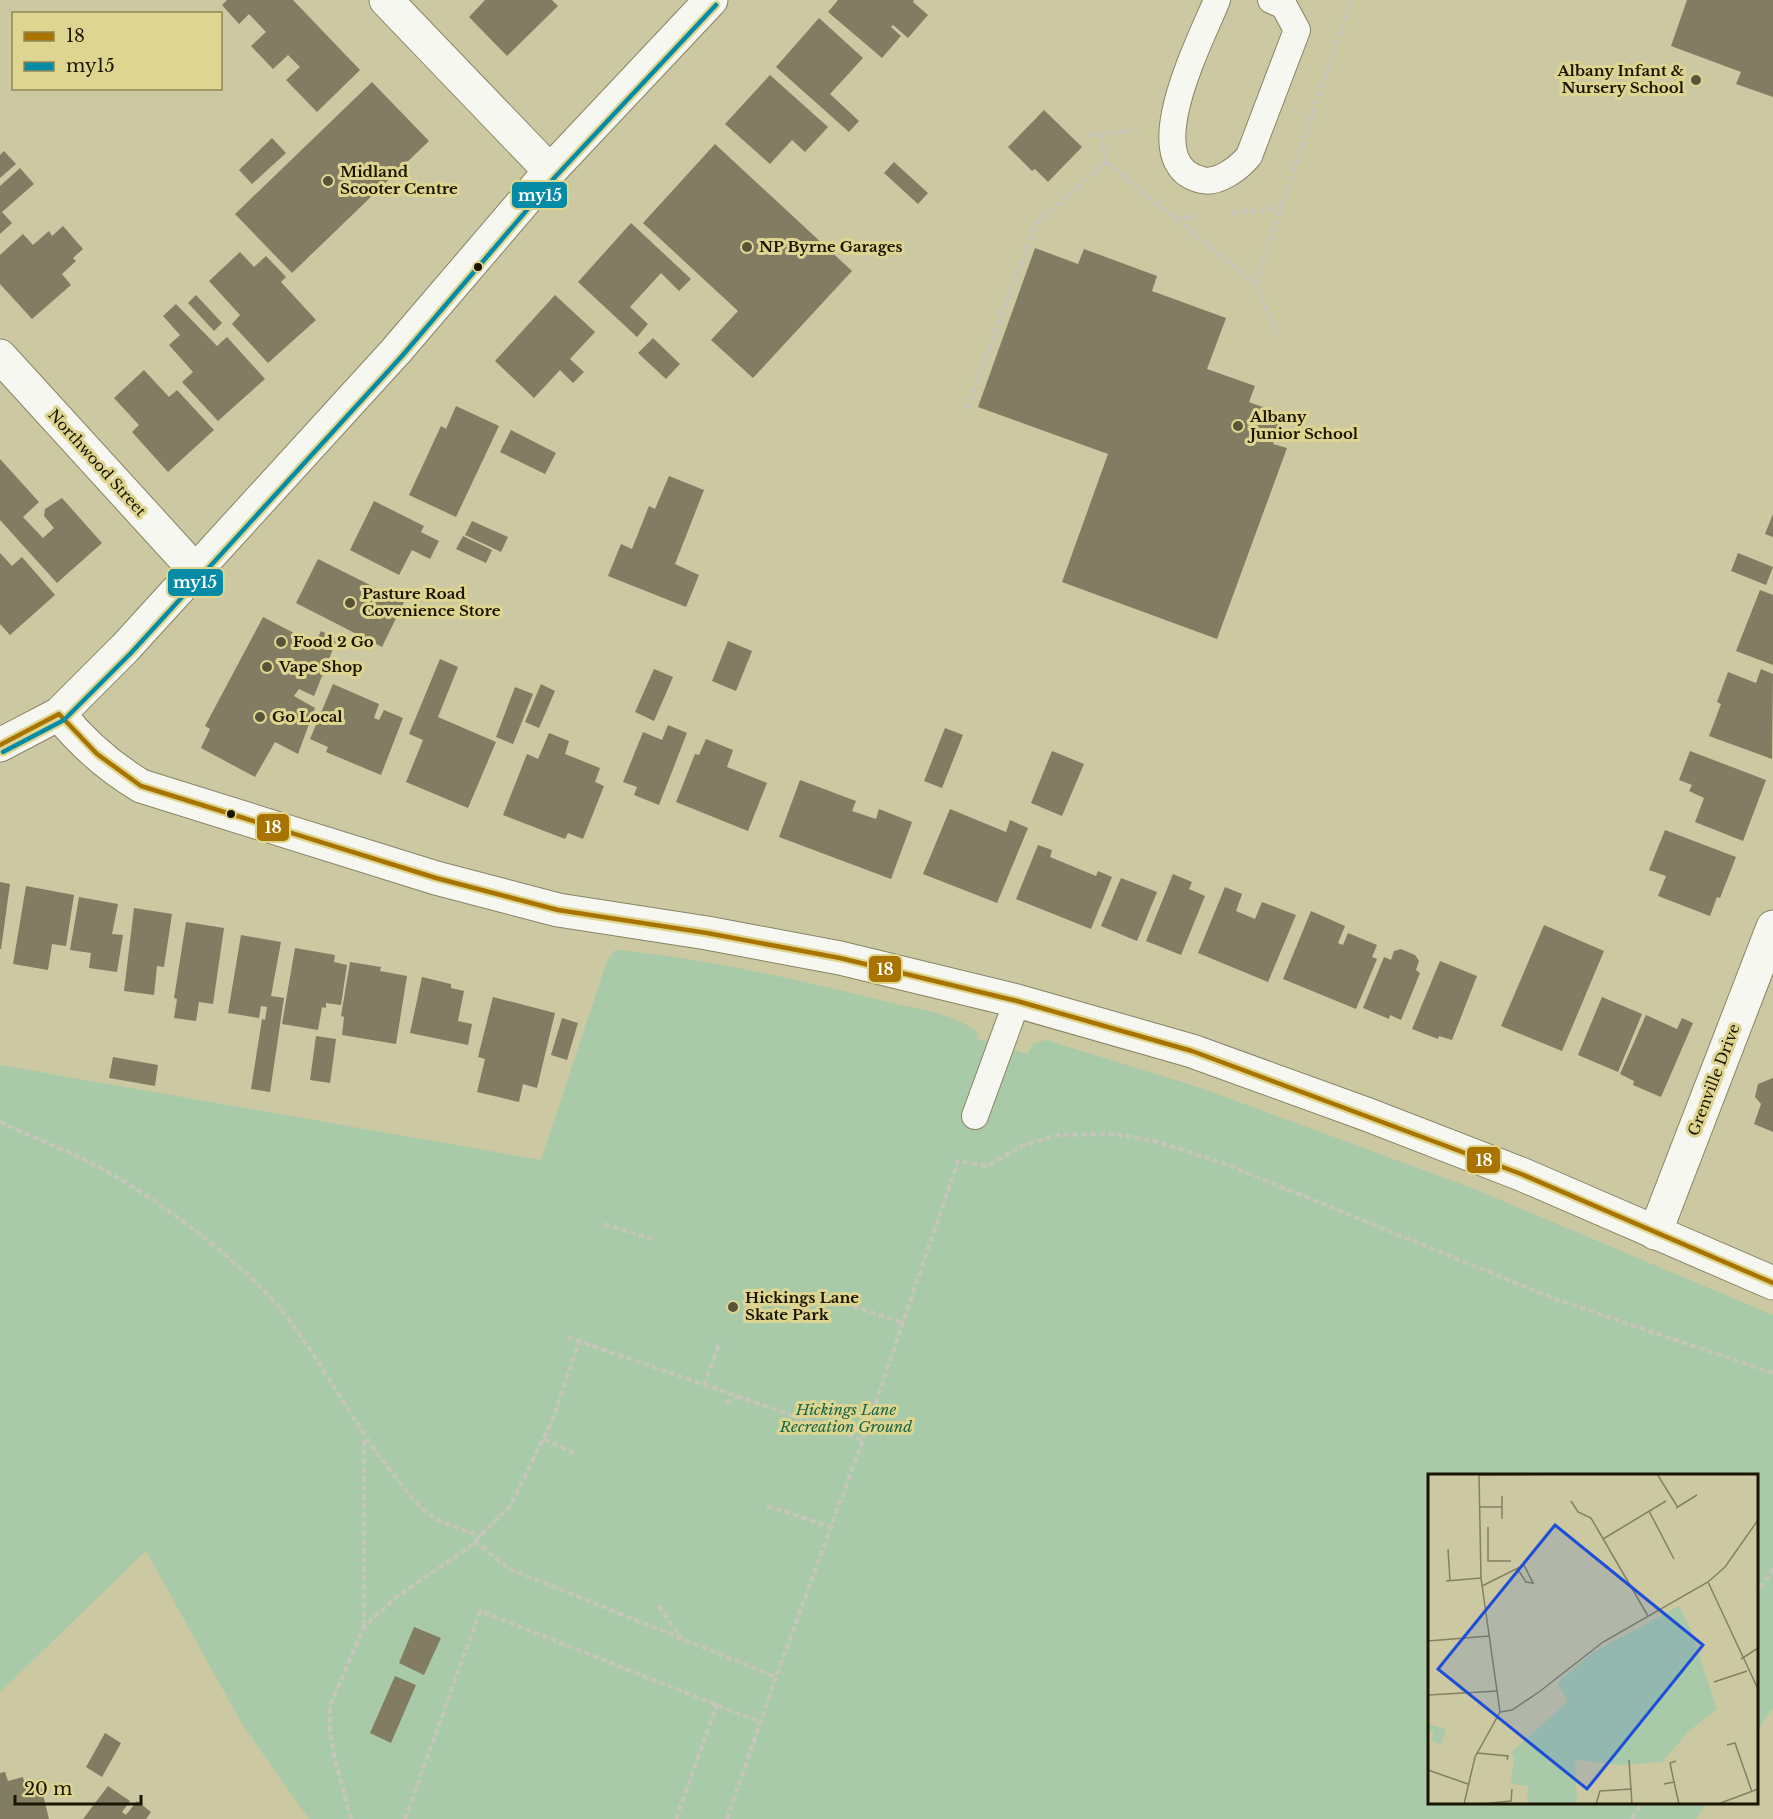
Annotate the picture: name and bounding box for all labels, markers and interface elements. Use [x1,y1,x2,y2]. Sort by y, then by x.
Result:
legend [12,12,222,90]
text: 18 [66,25,85,47]
text: my15 [66,55,115,77]
place label: Albany Infant & Nursery School [1556,61,1685,97]
marker: Albany Infant & Nursery School [1689,73,1703,87]
place label: Midland Scooter Centre [340,162,458,198]
marker: Midland Scooter Centre [321,174,335,188]
line badge: my15 [511,181,568,209]
text: my15 [518,185,562,205]
place label: NP Byrne Garages [759,237,903,256]
marker: NP Byrne Garages [740,240,754,254]
unlabelled marker [472,261,484,273]
street label: Northwood Street [44,405,151,520]
place label: Albany Junior School [1247,407,1359,443]
marker: Albany Junior School [1231,419,1245,433]
line badge: my15 [167,568,224,597]
text: my15 [173,572,217,592]
place label: Pasture Road Covenience Store [362,584,501,620]
marker: Pasture Road Covenience Store [343,596,357,610]
place label: Food 2 Go [293,632,374,651]
marker: Food 2 Go [274,635,288,649]
place label: Vape Shop [278,657,363,676]
marker: Vape Shop [260,660,274,674]
place label: Go Local [272,707,343,726]
marker: Go Local [253,710,267,724]
unlabelled marker [225,808,237,820]
line badge: 18 [256,813,290,842]
text: 18 [264,817,282,837]
line badge: 18 [868,955,902,983]
text: 18 [876,959,894,979]
street label: Grenville Drive [1683,1021,1744,1139]
line badge: 18 [1466,1146,1501,1174]
text: 18 [1475,1150,1493,1170]
place label: Hickings Lane Skate Park [745,1288,859,1324]
marker: Hickings Lane Skate Park [726,1300,740,1314]
park label: Hickings Lane Recreation Ground [779,1400,912,1436]
inset map [1428,1474,1758,1804]
scale bar [15,1768,141,1806]
text: 20 m [24,1778,72,1800]

